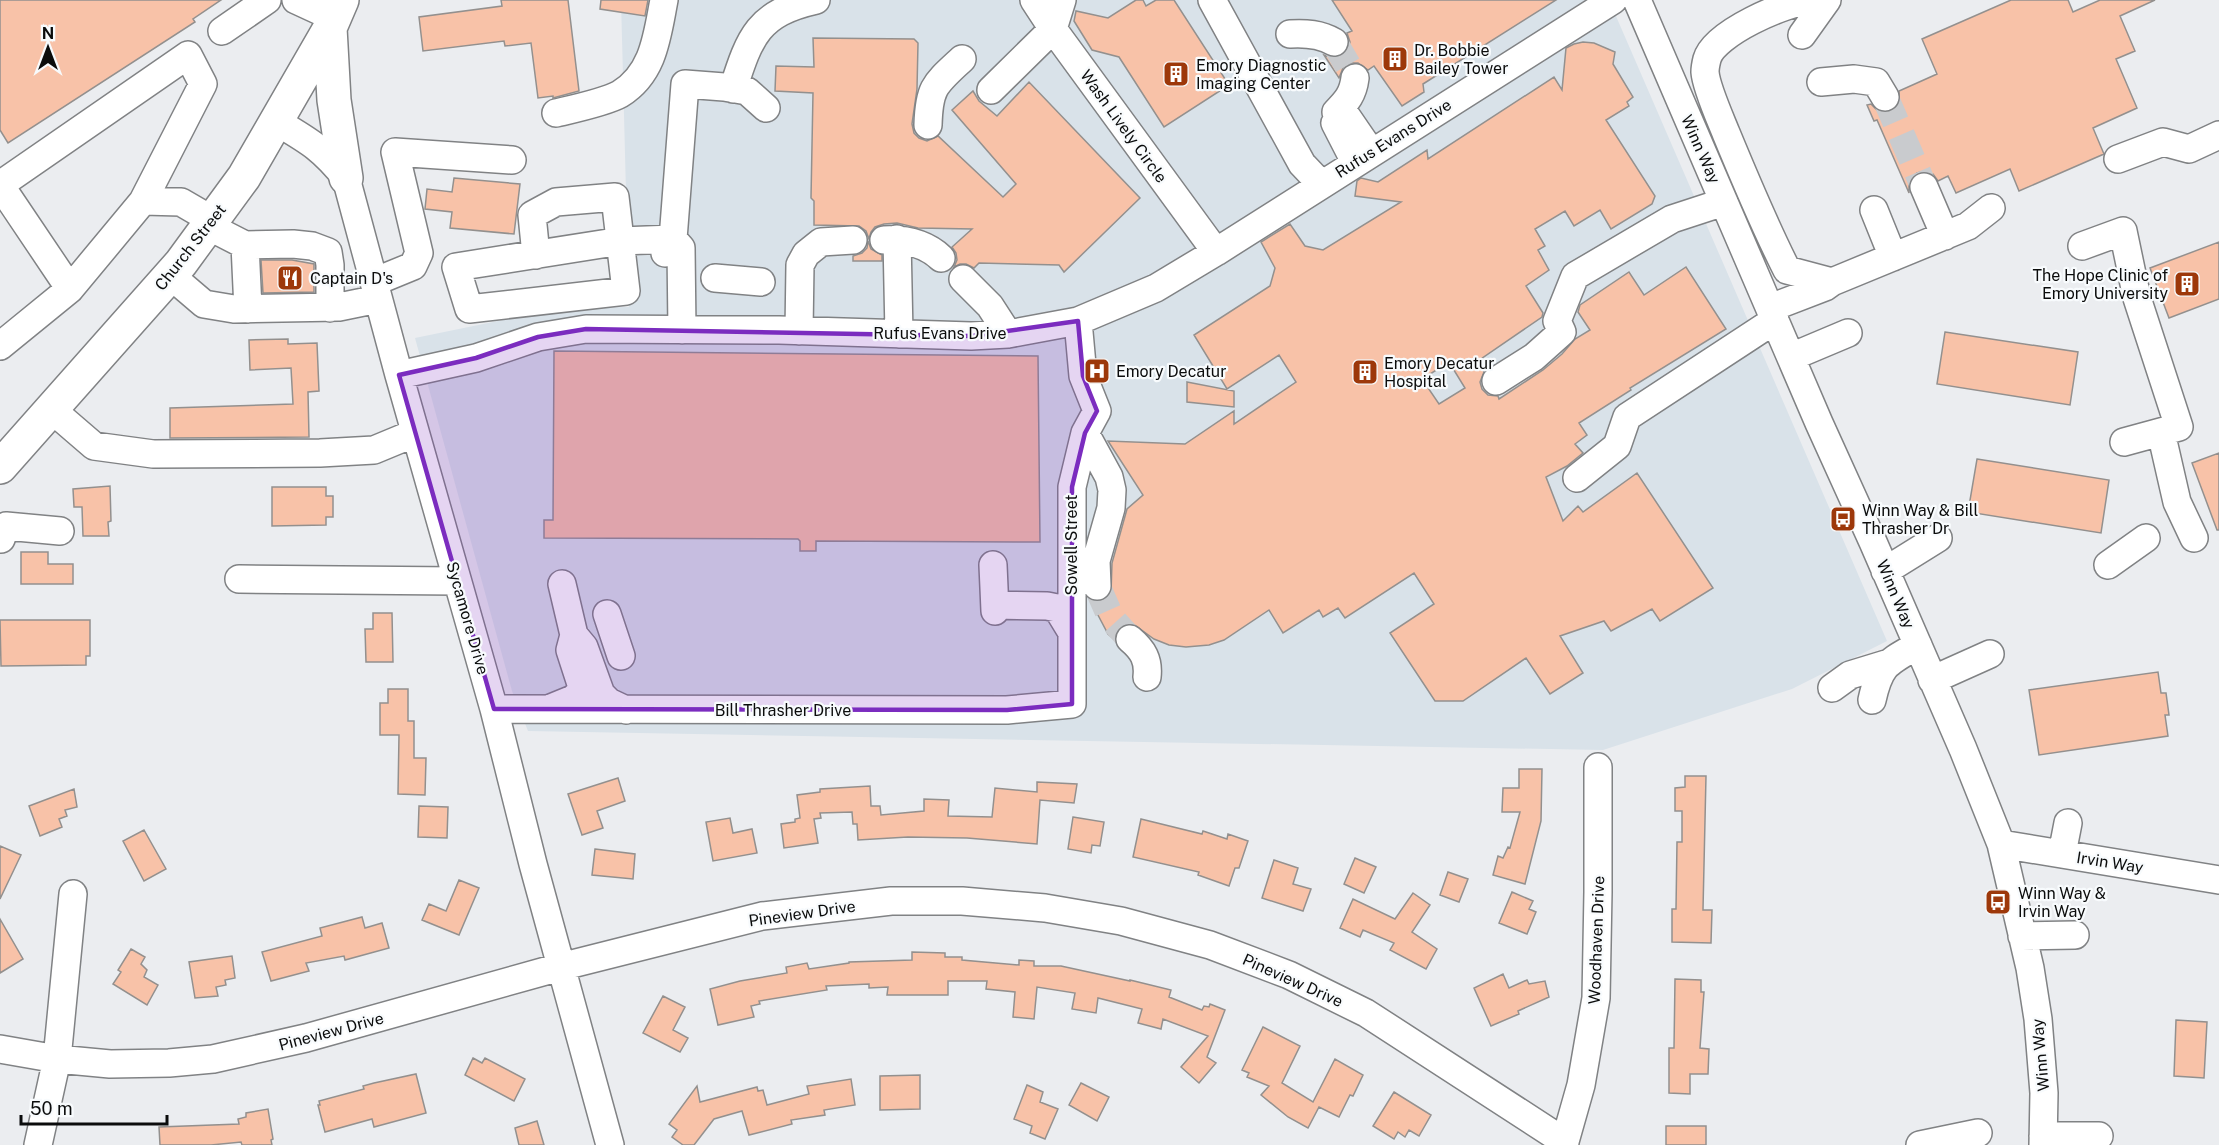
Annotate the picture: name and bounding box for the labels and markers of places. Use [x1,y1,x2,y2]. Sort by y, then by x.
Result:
place label: Dr. Bobbie Bailey Tower [1414,41,1508,78]
building icon: Dr. Bobbie Bailey Tower [1380,44,1410,74]
place label: Emory Diagnostic Imaging Center [1196,56,1326,93]
building icon: Emory Diagnostic Imaging Center [1161,59,1191,89]
restaurant icon: Captain D's [275,263,305,293]
place label: The Hope Clinic of Emory University [2032,266,2168,303]
place label: Captain D's [310,269,393,288]
building icon: The Hope Clinic of Emory University [2172,269,2202,299]
place label: Emory Decatur Hospital [1384,354,1495,391]
hospital icon: Emory Decatur [1082,356,1112,386]
building icon: Emory Decatur Hospital [1350,357,1380,387]
place label: Emory Decatur [1116,362,1227,381]
place label: Winn Way & Bill Thrasher Dr [1862,501,1978,538]
bus stop icon: Winn Way & Bill Thrasher Dr [1828,504,1858,534]
place label: Winn Way & Irvin Way [2018,884,2106,921]
bus stop icon: Winn Way & Irvin Way [1983,887,2013,917]

